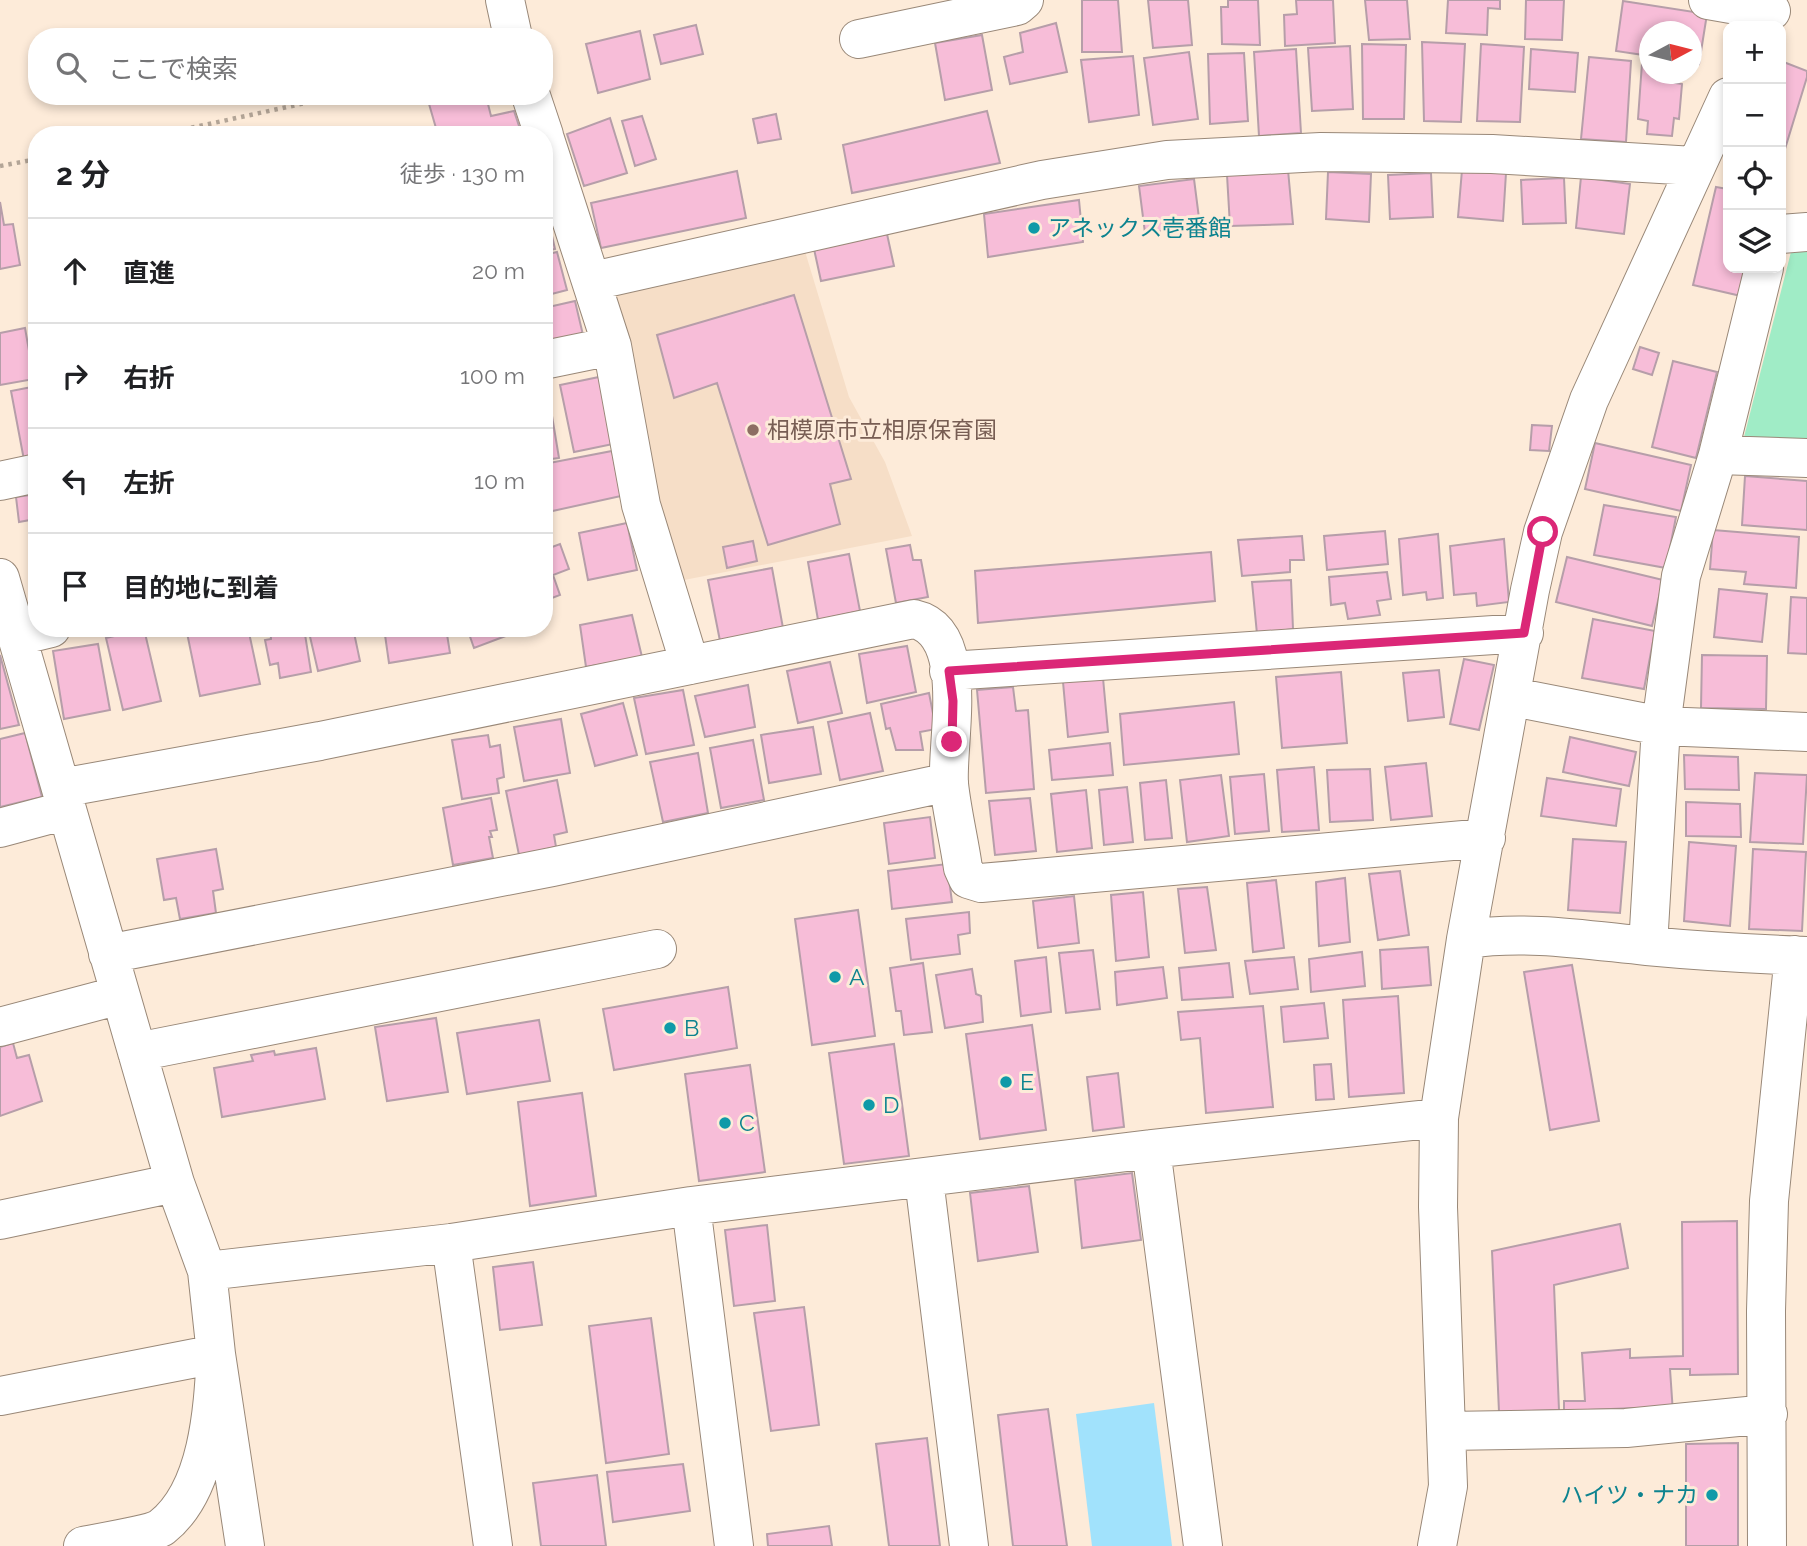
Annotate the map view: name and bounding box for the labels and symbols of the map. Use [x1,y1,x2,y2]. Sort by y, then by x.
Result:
north arrow [1639,21,1702,84]
place label: アネックス壱番館 [1048,214,1231,241]
marker: アネックス壱番館 [1026,220,1042,236]
place label: 相模原市立相原保育園 [767,416,997,443]
marker: 相模原市立相原保育園 [745,422,761,438]
route start [1527,516,1558,547]
route end [936,726,967,757]
place label: A [849,963,865,990]
marker: A [827,969,843,985]
place label: B [684,1014,699,1041]
marker: B [662,1020,678,1036]
place label: E [1020,1068,1034,1095]
marker: E [998,1074,1014,1090]
place label: D [883,1091,899,1118]
marker: D [861,1097,877,1113]
place label: C [739,1109,755,1136]
marker: C [717,1115,733,1131]
place label: ハイツ・ナカ [1560,1481,1698,1508]
marker: ハイツ・ナカ [1704,1487,1720,1503]

